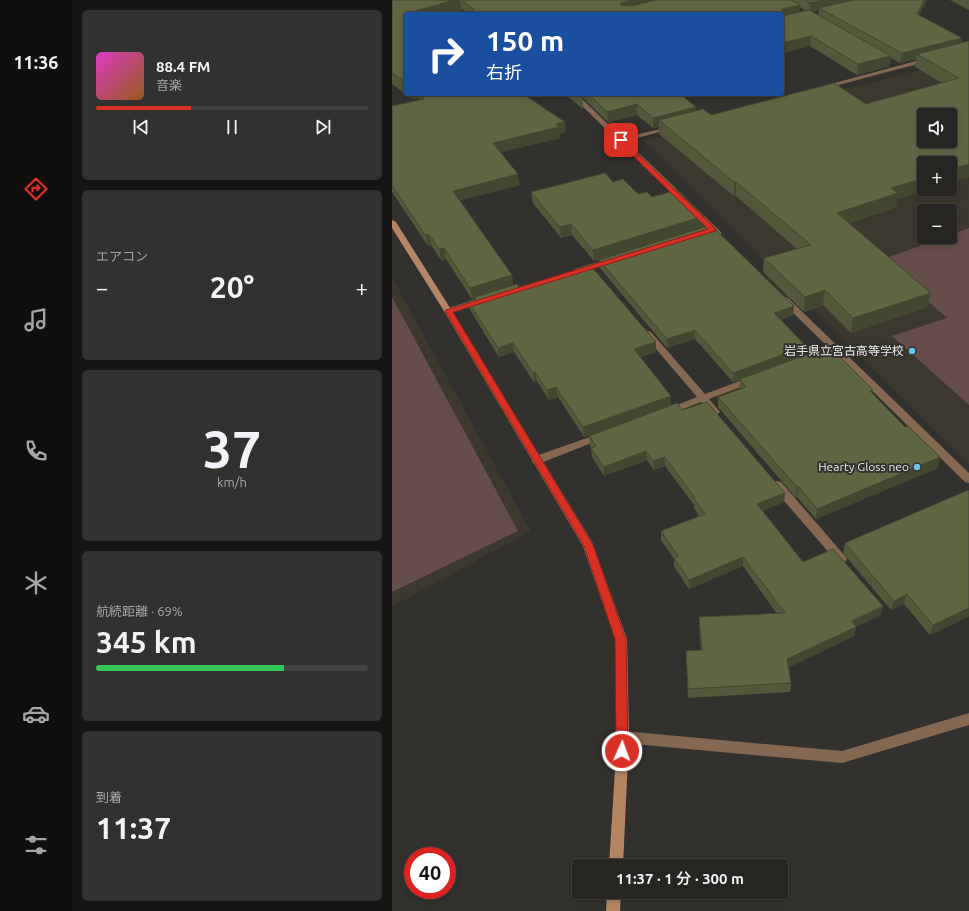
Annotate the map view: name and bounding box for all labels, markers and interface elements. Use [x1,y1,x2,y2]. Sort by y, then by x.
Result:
text: 150 m [486,25,564,56]
icon: right [420,28,472,80]
text: 11:36 [13,52,59,72]
text: 88.4 FM [156,58,210,75]
text: 右折 [486,62,522,82]
text: 音楽 [156,78,182,92]
map controls [917,108,957,244]
button: sound [917,108,957,148]
icon: previous [130,116,152,138]
icon: pause [221,116,243,138]
icon: next [312,116,334,138]
pin [604,123,638,157]
icon: arrive [610,129,632,151]
button: + [917,156,957,196]
icon: directions [22,175,50,203]
button: − [917,204,957,244]
text: エアコン [96,249,148,263]
text: 20° [210,270,254,304]
text: − [96,275,108,300]
text: + [356,275,368,300]
icon: music [22,306,50,334]
place label: 岩手県立宮古高等学校 [784,344,904,357]
marker: 岩手県立宮古高等学校 [907,346,917,356]
text: 37 [203,420,261,478]
icon: phone [22,437,50,465]
place label: Hearty Gloss neo [818,460,909,473]
marker: Hearty Gloss neo [912,462,922,472]
text: km/h [217,475,247,489]
icon: climate [22,569,50,597]
text: 航続距離 · 69% [96,604,183,618]
text: 345 km [96,625,197,659]
icon: car [22,700,50,728]
position arrow [601,730,643,772]
text: 到着 [96,790,122,804]
text: 11:37 [96,811,171,845]
icon: filters [22,831,50,859]
speed limit sign: 40 [404,847,456,899]
text: 11:37 · 1 分 · 300 m [616,870,744,887]

